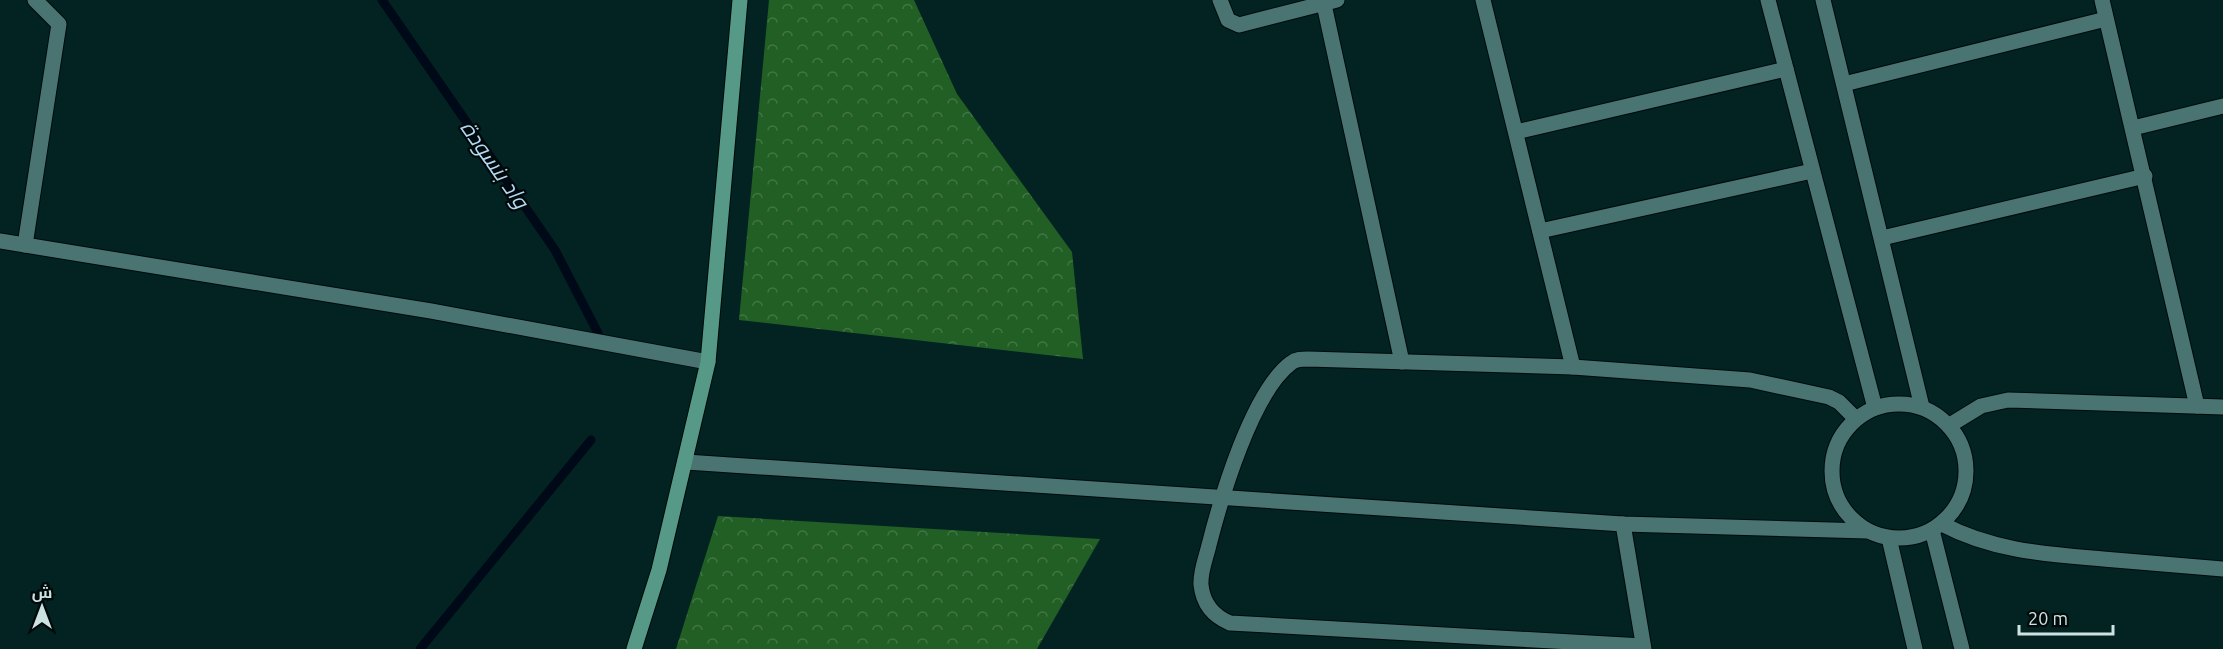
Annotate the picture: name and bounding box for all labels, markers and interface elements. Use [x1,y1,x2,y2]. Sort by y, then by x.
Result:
water label: واد بنسودة [455,115,536,215]
north arrow [12,577,72,637]
text: ش [32,583,52,602]
scale bar [2019,598,2114,636]
text: 20 m [2028,608,2068,628]

